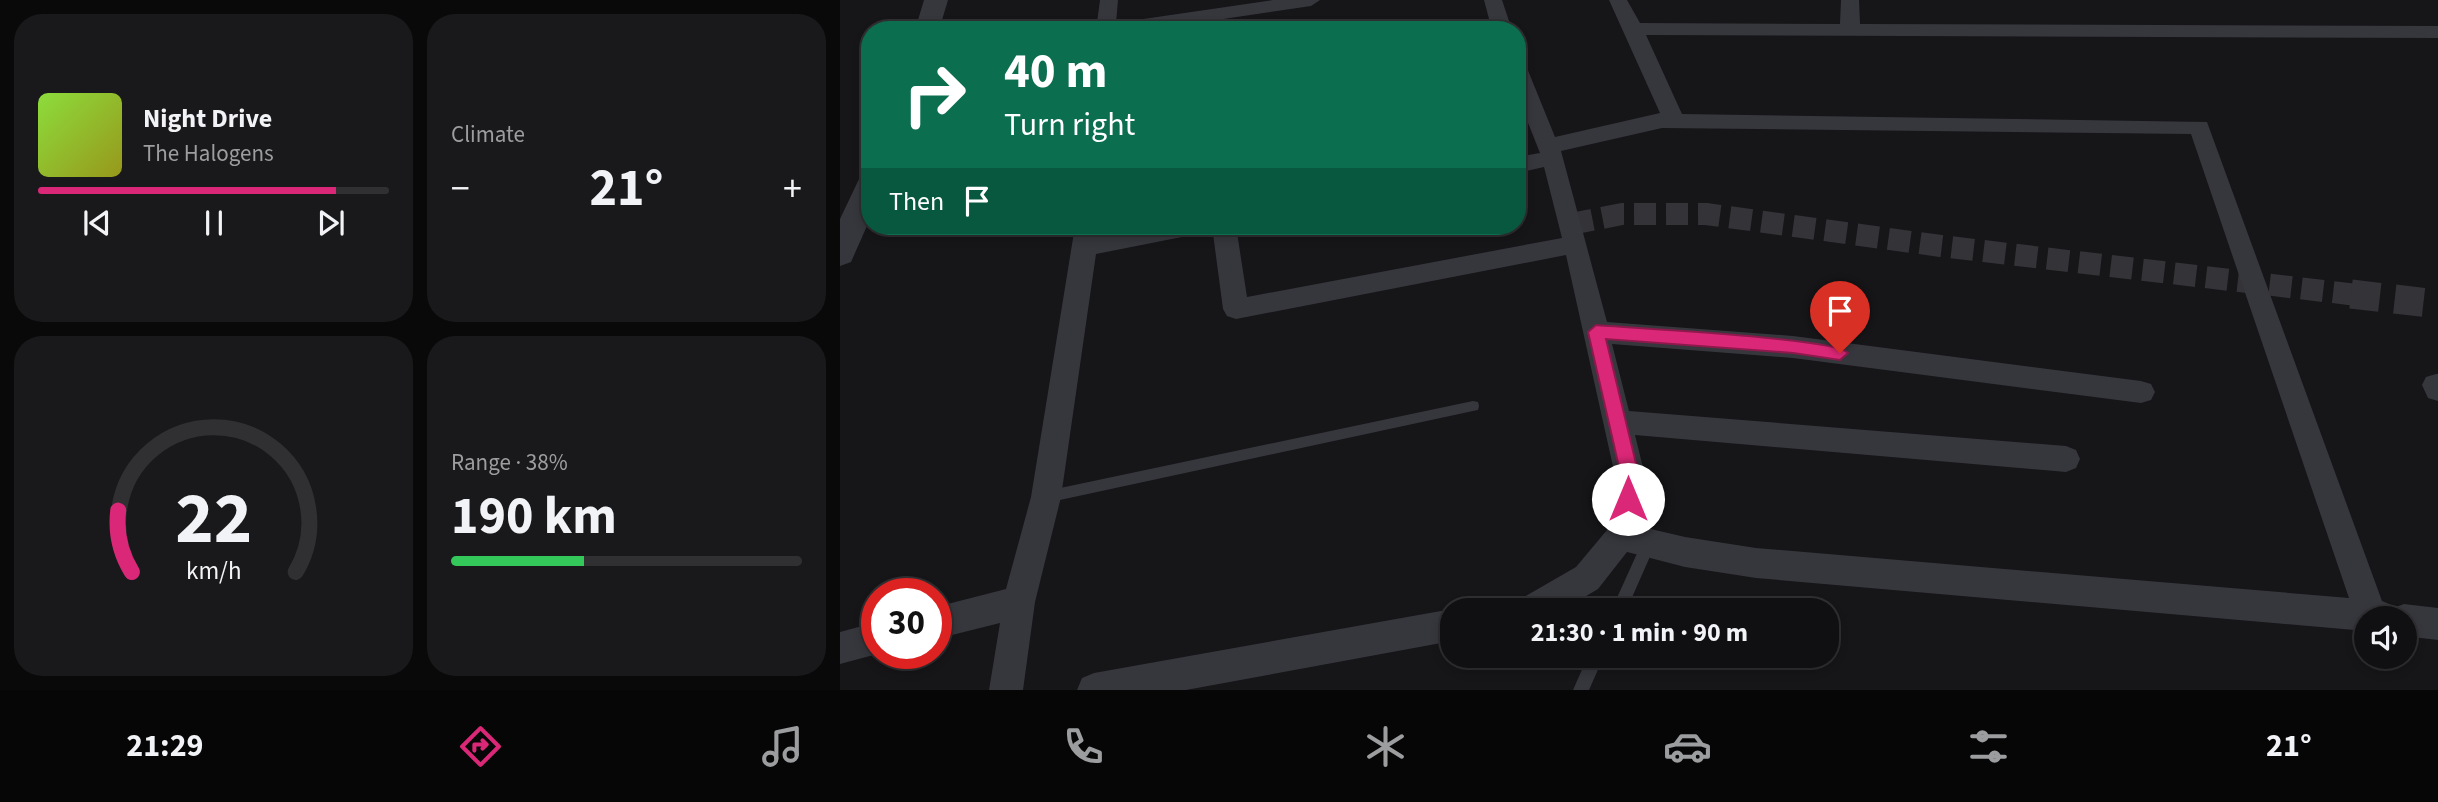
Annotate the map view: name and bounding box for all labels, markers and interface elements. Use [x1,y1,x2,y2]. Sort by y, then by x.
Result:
text: 40 m [1004,37,1108,107]
icon: right [889,49,980,140]
text: Night Drive [143,100,272,137]
text: Turn right [1004,102,1135,148]
text: Climate [451,118,525,151]
text: The Halogens [143,137,274,170]
text: 21° [590,152,663,226]
text: − [451,162,470,216]
text: + [783,162,802,216]
icon: arrive [958,182,996,220]
text: Then [889,183,944,220]
icon: previous [78,204,116,242]
icon: pause [195,204,233,242]
icon: next [312,204,350,242]
pin [1810,281,1870,353]
icon: arrive [1821,292,1859,330]
text: Range · 38% [451,446,568,479]
position arrow [1591,462,1665,536]
text: 22 [175,467,252,571]
text: 190 km [451,480,617,554]
text: km/h [186,553,241,589]
speed limit sign: 30 [861,578,952,669]
map controls [2354,606,2417,669]
button: sound [2354,606,2417,669]
text: 21:30 · 1 min · 90 m [1531,614,1748,651]
icon: directions [456,722,505,771]
icon: music [758,722,807,771]
icon: phone [1059,722,1108,771]
icon: climate [1361,722,1410,771]
icon: car [1663,722,1712,771]
icon: filters [1964,722,2013,771]
text: 21:29 [126,723,204,769]
text: 21° [2266,723,2312,769]

